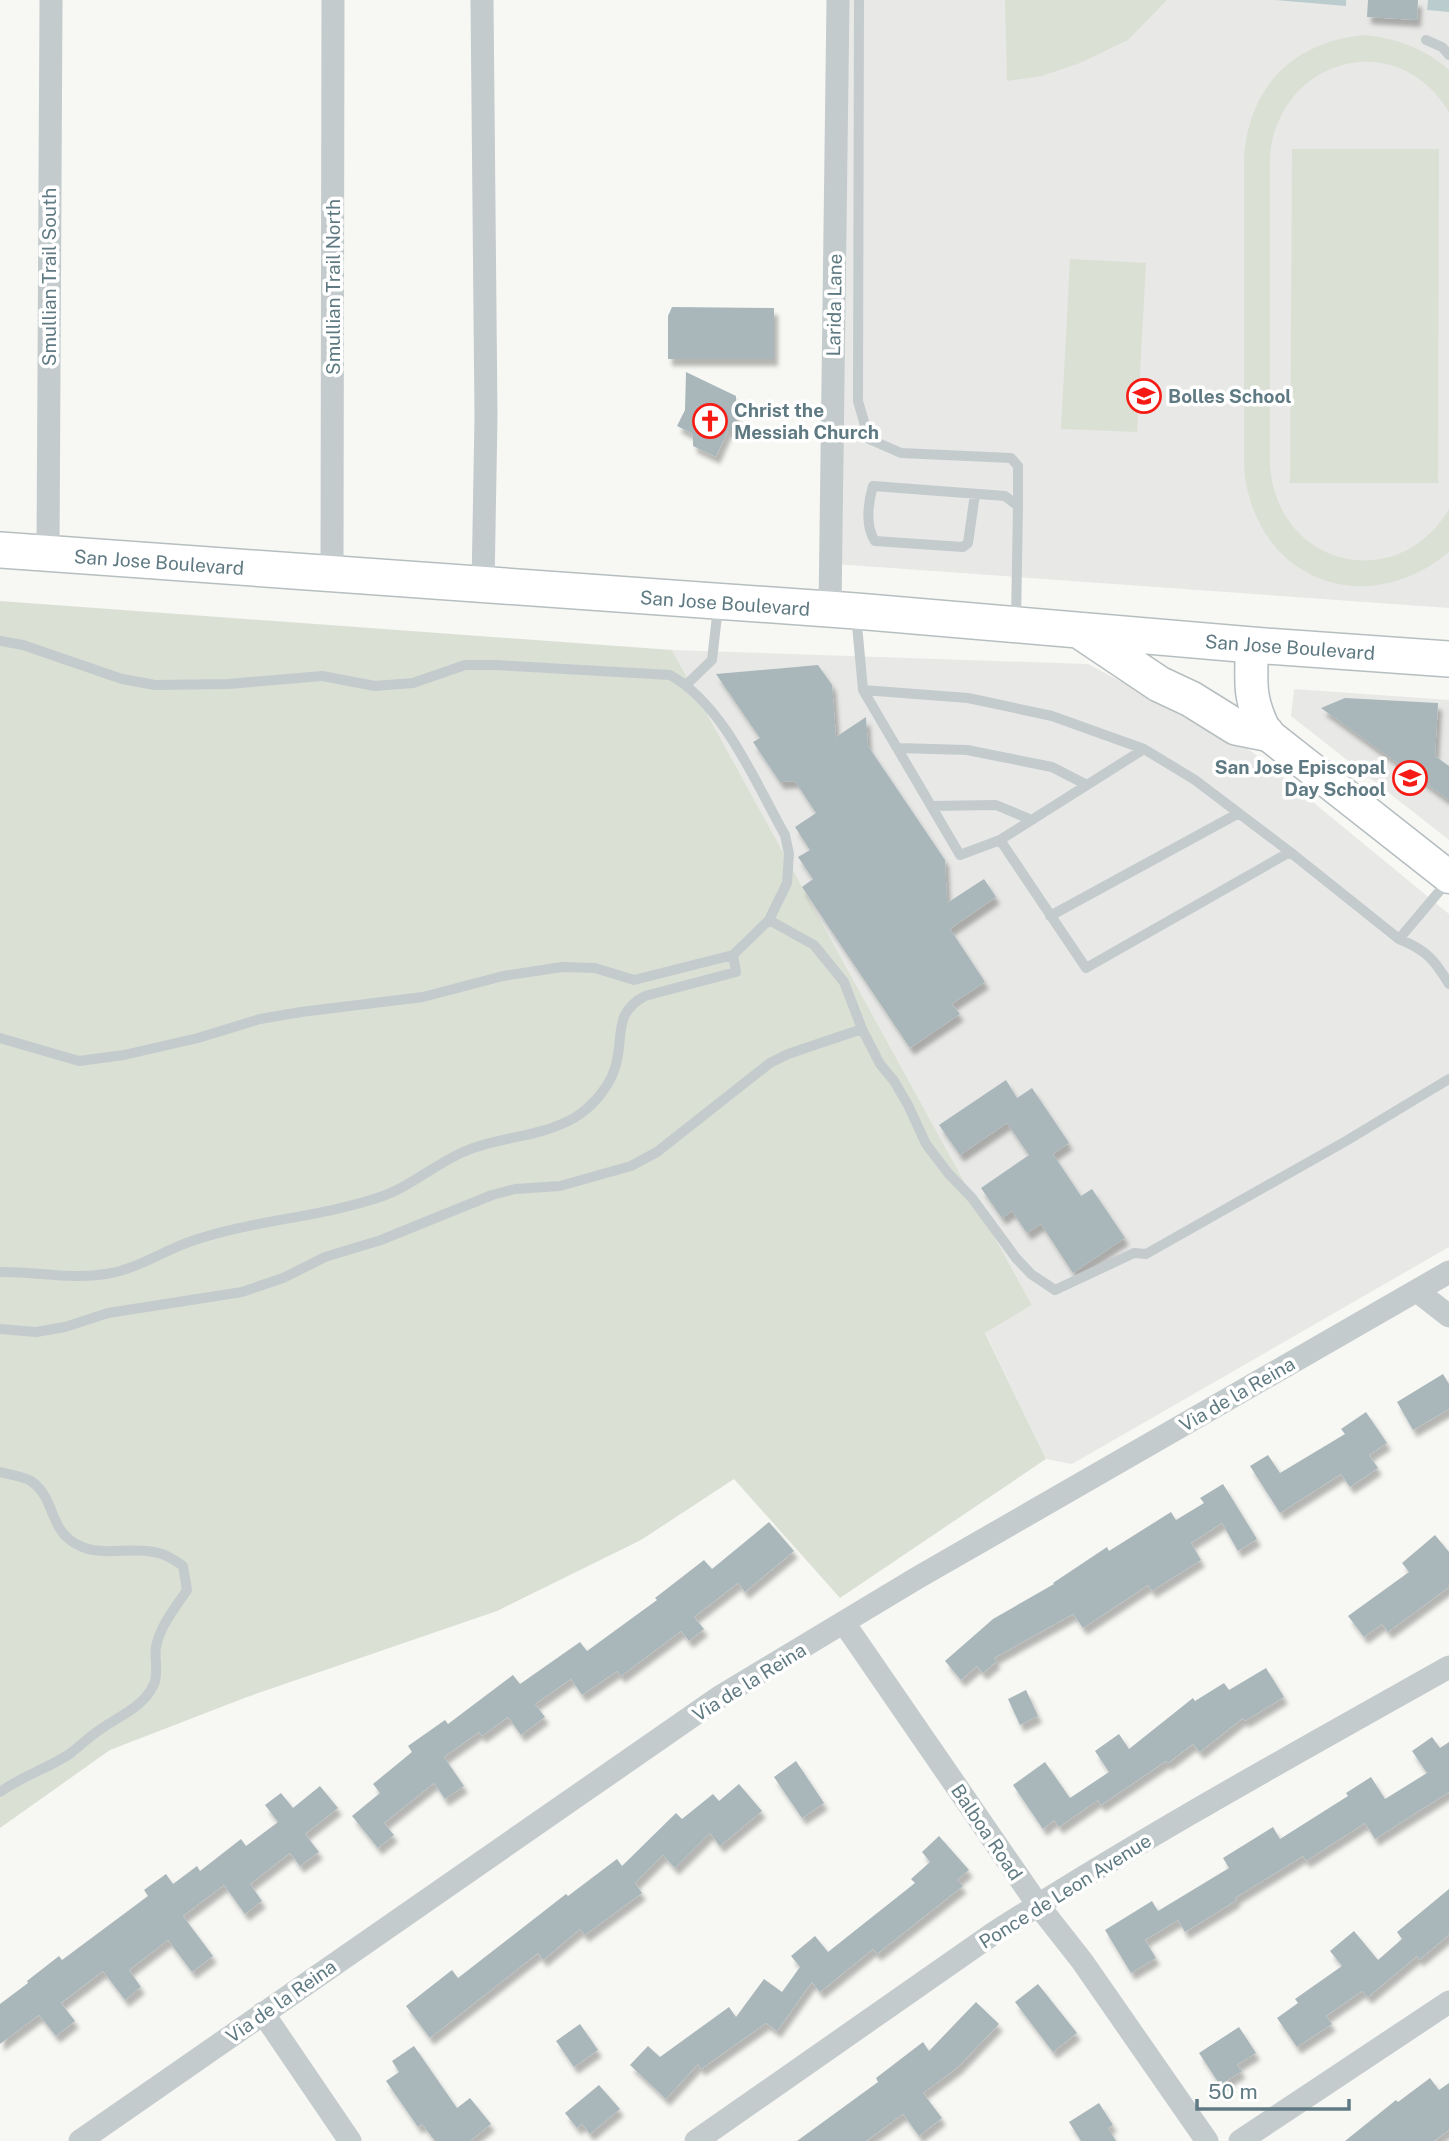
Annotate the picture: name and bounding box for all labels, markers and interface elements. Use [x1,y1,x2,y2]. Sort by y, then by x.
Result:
street label: Smullian Trail South [38,188,60,366]
street label: Smullian Trail North [322,199,344,375]
street label: Larida Lane [822,253,846,357]
school or university icon: Bolles School [1125,377,1163,415]
place label: Bolles School [1168,385,1292,407]
place label: Christ the Messiah Church [734,399,879,443]
church icon: Christ the Messiah Church [691,402,729,440]
street label: San Jose Boulevard [73,545,245,579]
street label: San Jose Boulevard [639,586,811,620]
street label: San Jose Boulevard [1204,630,1376,664]
place label: San Jose Episcopal Day School [1215,756,1386,800]
school or university icon: San Jose Episcopal Day School [1391,759,1429,797]
street label: Via de la Reina [1176,1352,1298,1436]
street label: Via de la Reina [688,1638,810,1726]
street label: Balboa Road [947,1780,1027,1884]
street label: Ponce de Leon Avenue [975,1829,1155,1953]
street label: Via de la Reina [222,1955,340,2047]
scale bar [1197,2068,1349,2112]
text: 50 m [1208,2079,1258,2104]

